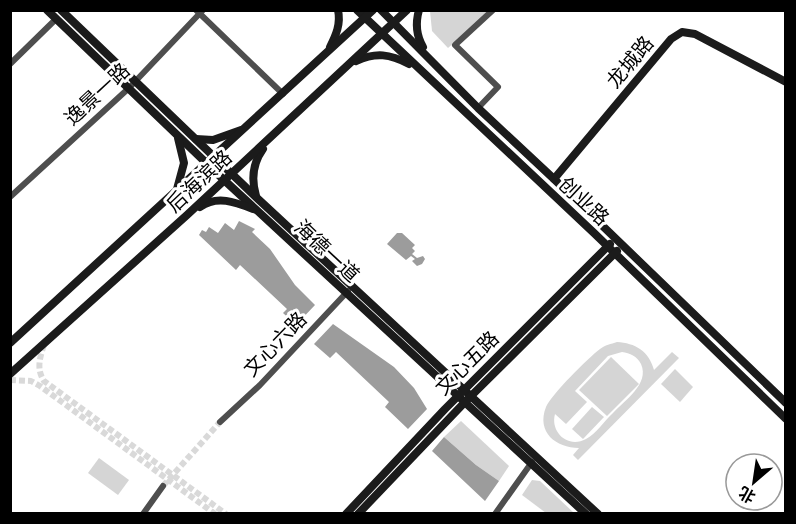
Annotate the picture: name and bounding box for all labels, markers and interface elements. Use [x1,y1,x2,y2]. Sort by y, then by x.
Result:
street label: 龙城路 [601,31,658,92]
street label: 逸景一路 [59,57,134,129]
street label: 后海滨路 [161,144,236,216]
street label: 创业路 [555,171,615,230]
street label: 海德一道 [290,214,365,286]
street label: 文心六路 [238,306,311,380]
street label: 文心五路 [430,326,503,399]
north arrow [724,452,784,512]
text: 北 [735,482,759,508]

